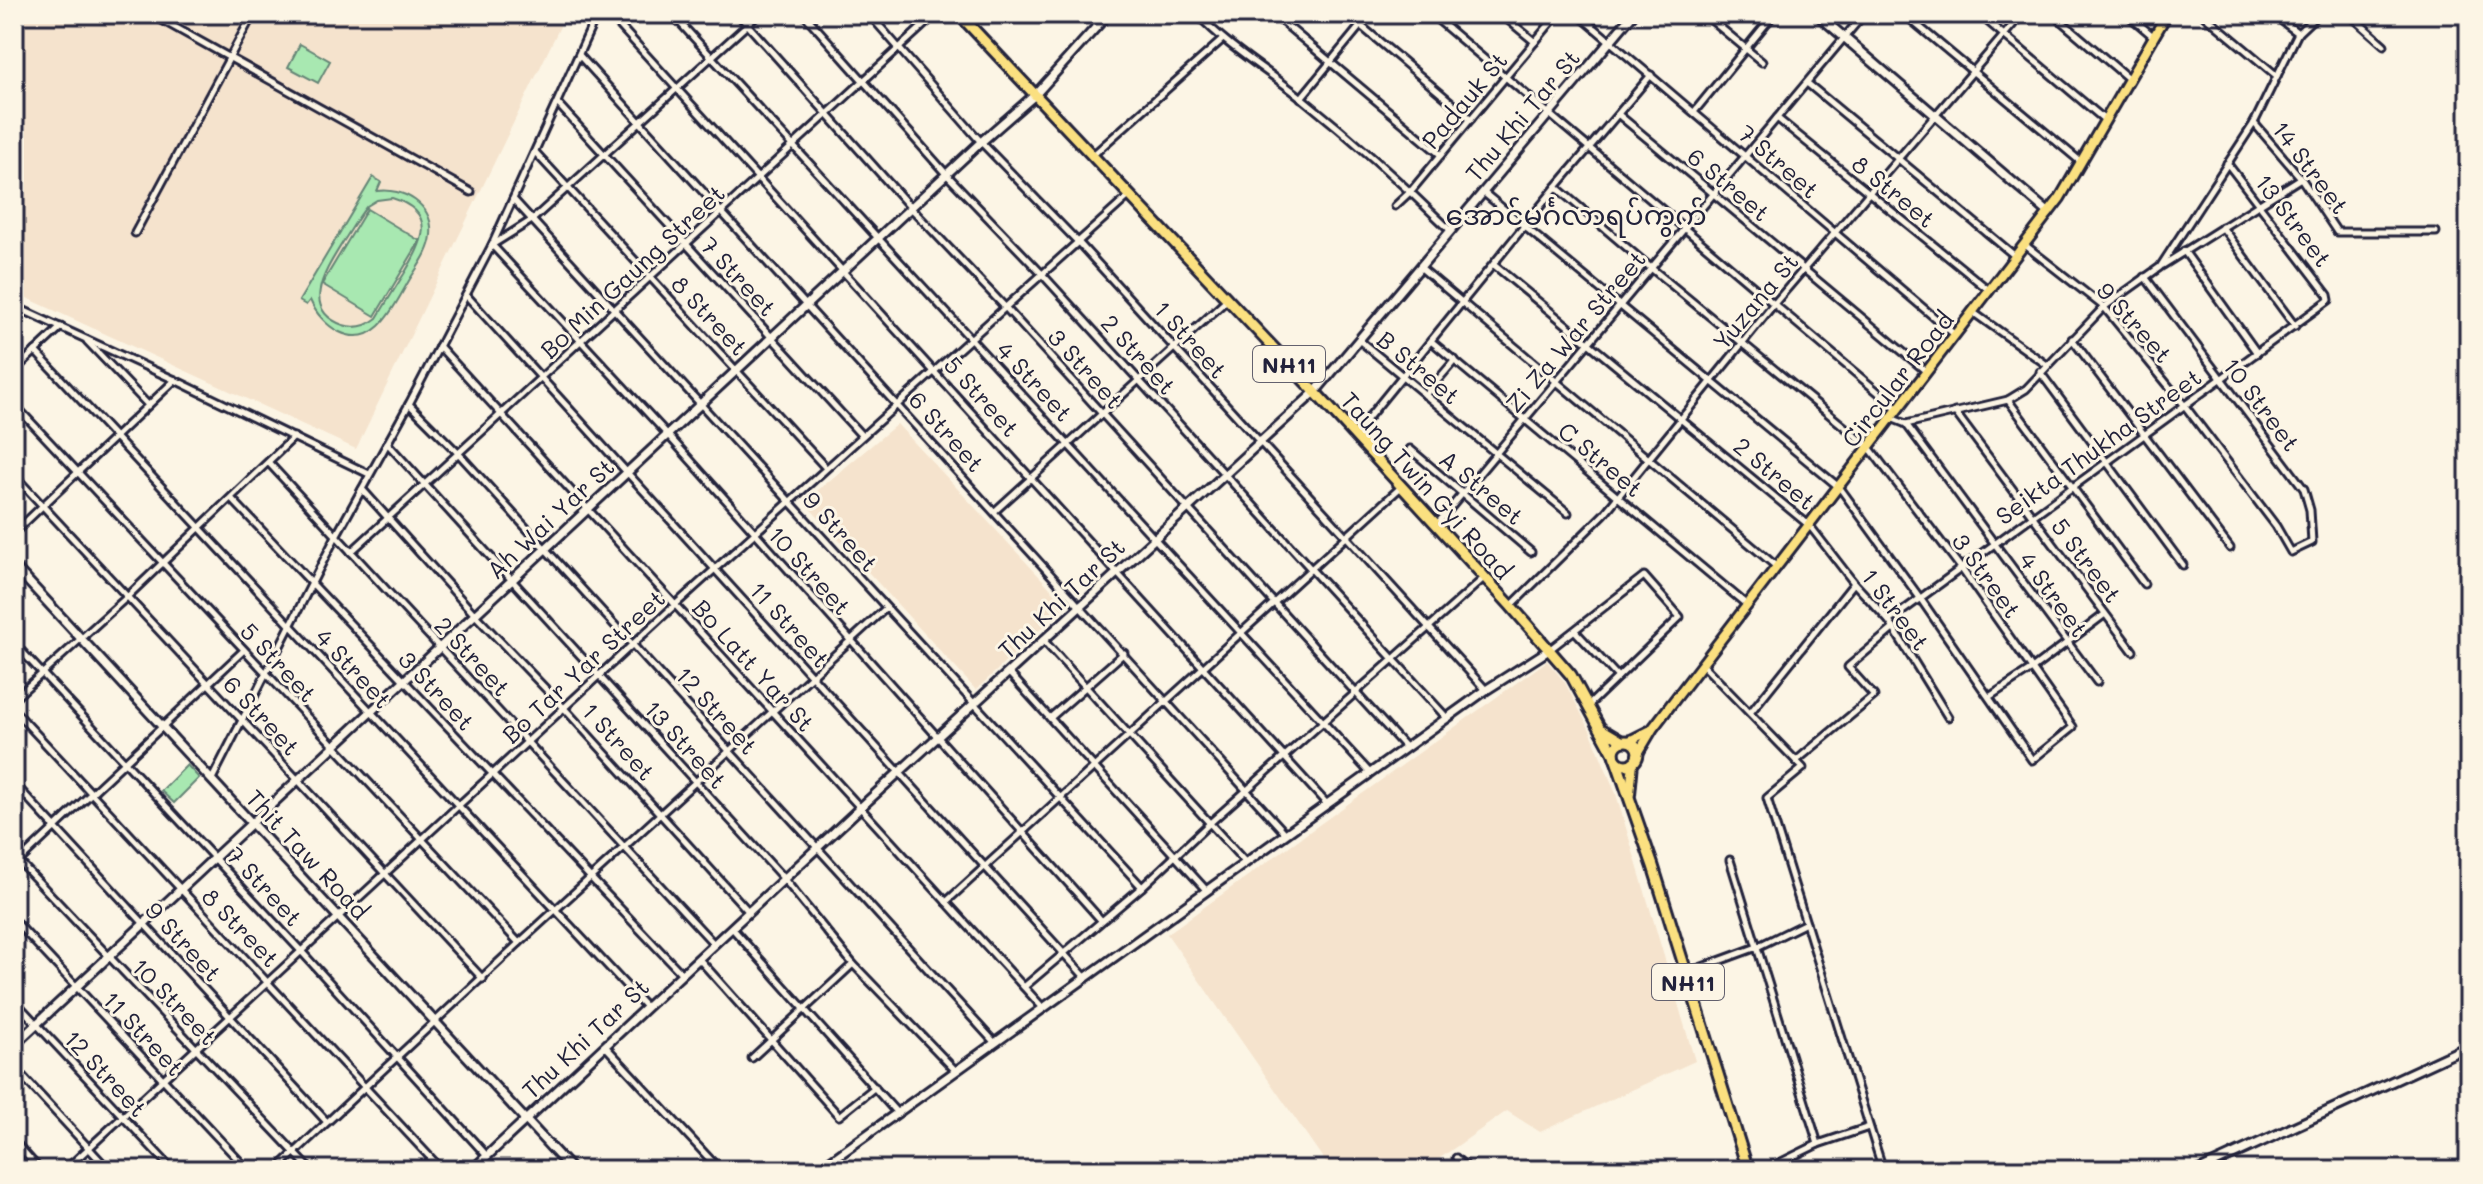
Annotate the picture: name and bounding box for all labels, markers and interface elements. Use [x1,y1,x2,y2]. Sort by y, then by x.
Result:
street label: Thu Khi Tar St [1458,43,1586,187]
street label: Padauk St [1414,45,1514,155]
street label: 14 Street [2266,114,2356,220]
street label: 7 Street [1732,117,1826,205]
street label: 6 Street [1681,140,1777,228]
street label: 8 Street [1846,148,1942,234]
street label: 13 Street [2249,167,2339,273]
street label: Bo Min Gaung Street [533,177,731,365]
district label: အောင်မင်္ဂလာရပ်ကွက် [1445,196,1707,238]
street label: 7 Street [694,230,784,322]
street label: Zi Za War Street [1498,244,1652,418]
street label: Yuzana St [1705,246,1805,356]
street label: 8 Street [665,268,755,362]
street label: 9 Street [2091,275,2179,369]
street label: 1 Street [1148,293,1234,385]
street label: Circular Road [1834,305,1960,453]
street label: 2 Street [1095,307,1183,401]
street label: 3 Street [1042,321,1130,415]
street label: B Street [1371,323,1467,411]
street label: 4 Street [990,335,1080,427]
road number: NH11 [1253,346,1325,382]
street label: 5 Street [938,349,1026,443]
street label: 10 Street [2217,351,2307,457]
street label: Seikta Thukha Street [1989,361,2207,531]
street label: 6 Street [903,384,991,478]
street label: Taung Twin Gyi Road [1335,385,1519,585]
street label: C Street [1552,415,1650,503]
street label: 2 Street [1728,430,1822,516]
street label: A Street [1433,443,1531,531]
street label: Ah Wai Yar St [480,451,620,585]
street label: 9 Street [797,484,885,578]
street label: 5 Street [2045,512,2129,608]
street label: 10 Street [762,519,858,621]
street label: 3 Street [1946,526,2028,624]
street label: Thu Khi Tar St [991,531,1131,665]
street label: 4 Street [2013,545,2095,643]
street label: 1 Street [1855,562,1937,656]
street label: 11 Street [743,574,837,674]
street label: Bo Tar Yar Street [495,582,671,750]
street label: Bo Latt Yar St [686,592,822,738]
street label: 2 Street [428,610,518,702]
street label: 5 Street [234,616,324,708]
street label: 4 Street [309,622,399,714]
street label: 3 Street [392,644,482,736]
street label: 12 Street [669,659,765,761]
street label: 6 Street [217,668,307,762]
street label: 13 Street [638,693,734,795]
street label: 1 Street [576,695,662,787]
street label: Thit Taw Road [240,782,376,926]
street label: 7 Street [220,840,310,932]
street label: 8 Street [196,881,286,973]
street label: 9 Street [139,894,229,988]
street label: 10 Street [126,951,224,1051]
road number: NH11 [1652,964,1724,1000]
street label: Thu Khi Tar St [515,971,655,1105]
street label: 11 Street [97,984,191,1082]
street label: 12 Street [58,1023,154,1123]

